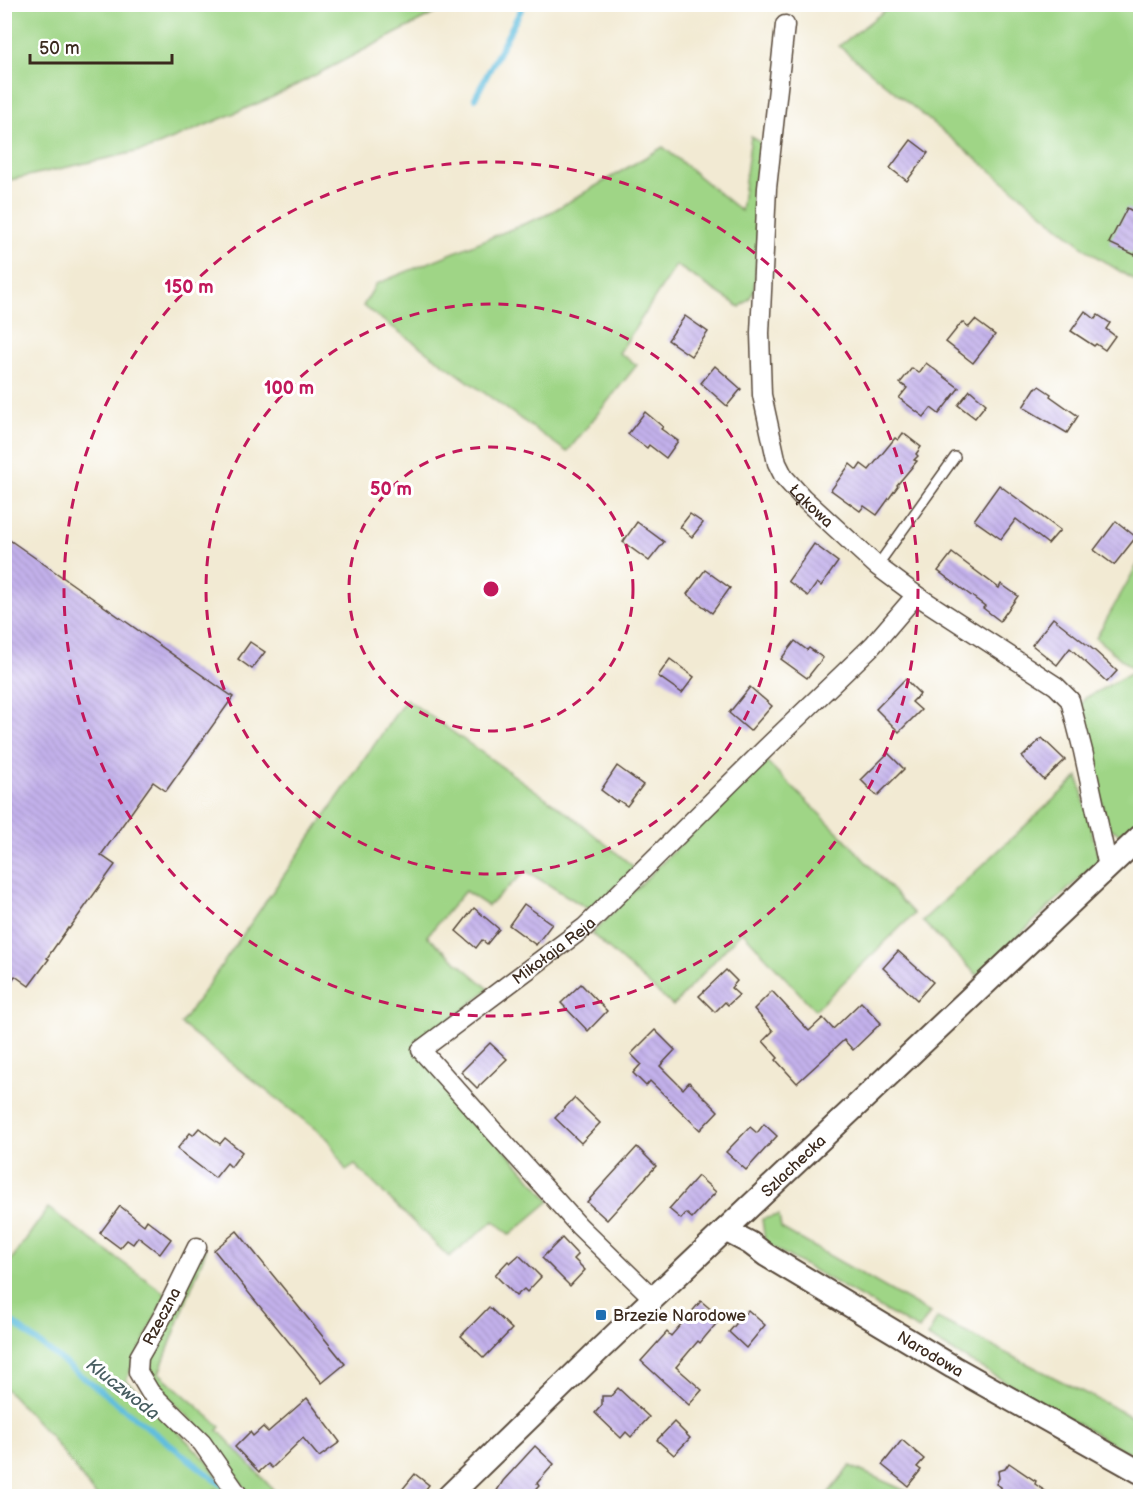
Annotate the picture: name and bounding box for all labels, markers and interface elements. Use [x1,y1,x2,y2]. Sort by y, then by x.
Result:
scale bar [30,27,172,65]
text: 50 m [39,38,80,59]
text: 150 m [164,277,214,298]
text: 100 m [264,378,314,399]
text: 50 m [370,479,412,500]
street label: Łąkowa [784,481,837,532]
centre of rings [481,579,501,599]
street label: Mikołaja Reja [509,914,600,989]
street label: Szlachecka [758,1132,830,1202]
street label: Rzeczna [139,1285,185,1349]
place label: Brzezie Narodowe [613,1307,747,1326]
marker: Brzezie Narodowe [594,1308,608,1322]
street label: Narodowa [893,1328,966,1382]
water label: Kluczwoda [82,1354,163,1424]

